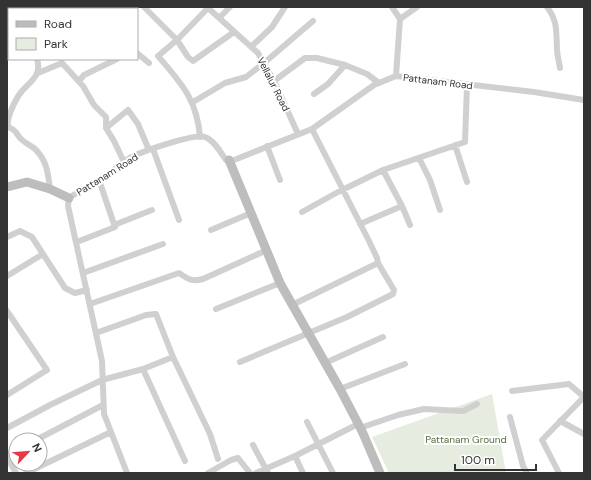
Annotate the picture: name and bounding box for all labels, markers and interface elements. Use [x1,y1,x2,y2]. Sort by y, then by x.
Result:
legend [8,8,138,60]
text: Road [44,16,72,32]
text: Park [44,36,68,52]
street label: Vellalur Road [254,55,293,114]
street label: Pattanam Road [402,71,474,92]
street label: Pattanam Road [74,150,140,199]
north arrow [8,432,48,472]
park label: Pattanam Ground [425,433,507,446]
text: N [29,441,45,454]
scale bar [455,446,536,472]
text: 100 m [461,452,495,468]

